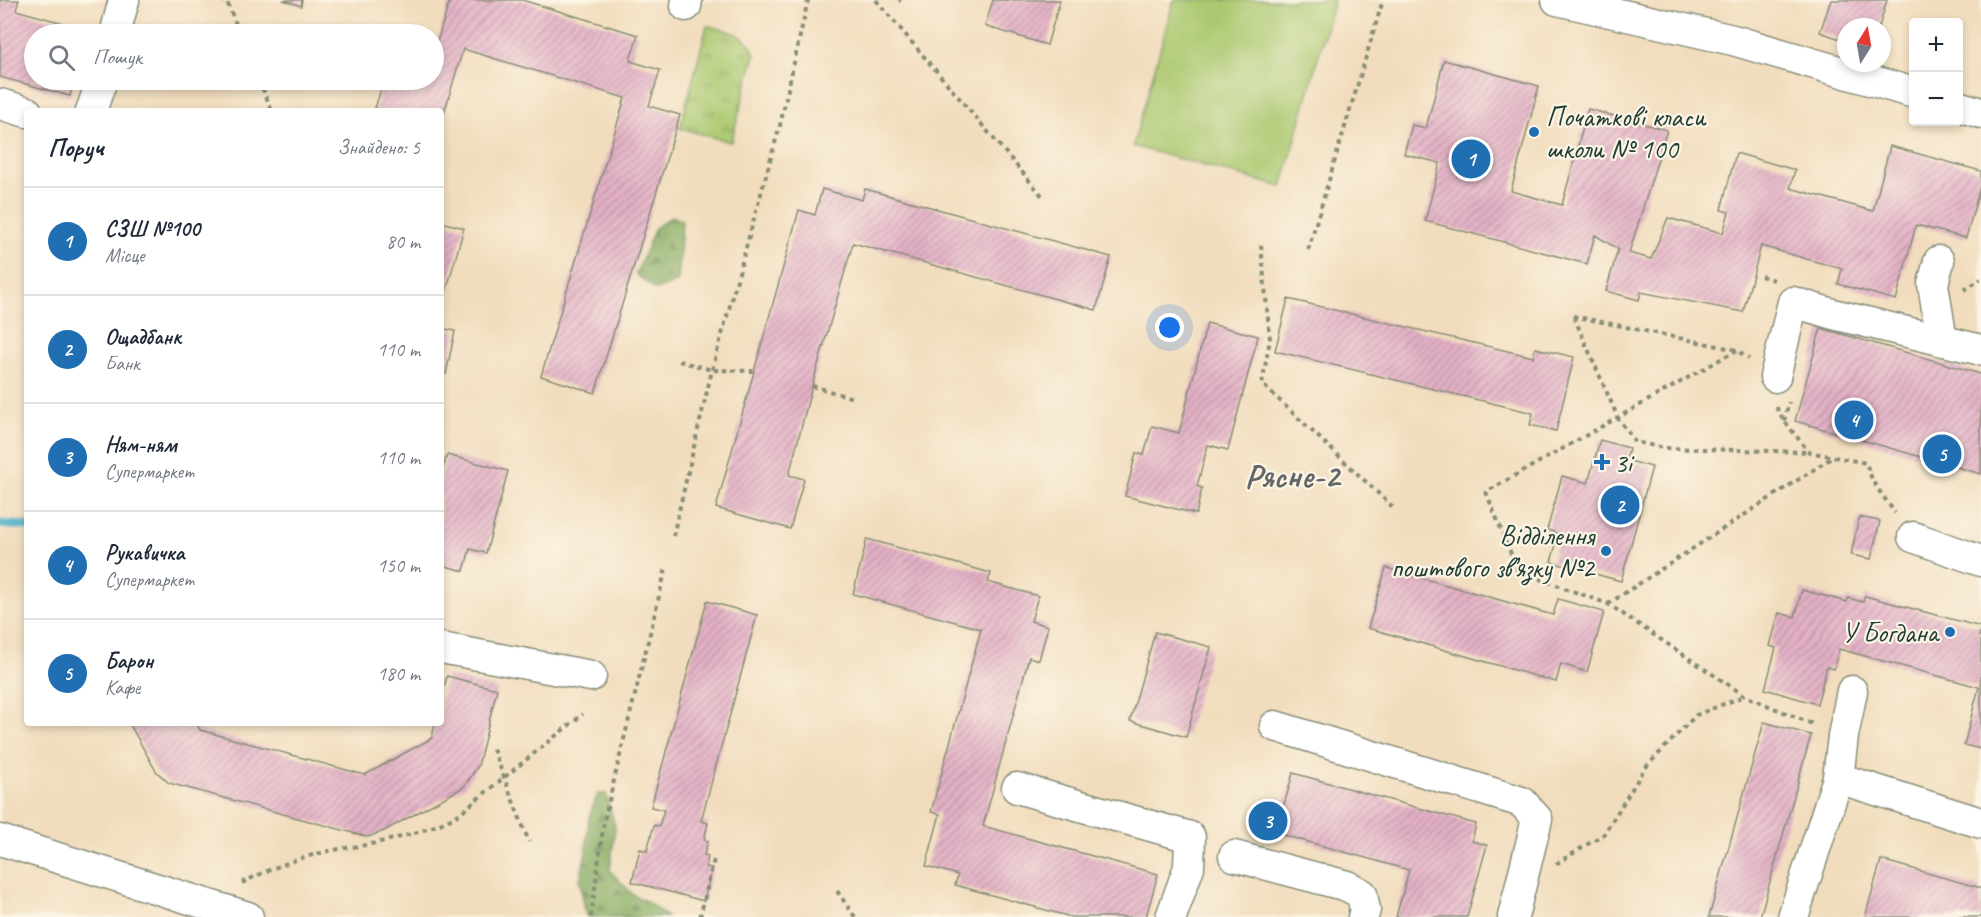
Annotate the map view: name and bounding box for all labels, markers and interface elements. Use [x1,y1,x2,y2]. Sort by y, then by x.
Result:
north arrow [1837,18,1891,72]
map controls [1909,18,1963,126]
button: + [1909,18,1963,72]
search box [24,24,444,90]
icon: search [45,41,78,74]
text: Пошук [93,43,142,71]
button: − [1909,72,1963,126]
place label: Початкові класи школи № 100 [1546,99,1707,166]
marker: Початкові класи школи № 100 [1527,125,1541,139]
text: Поруч [48,131,104,164]
text: Знайдено: 5 [338,135,420,160]
pin: 1 [1452,136,1490,182]
text: СЗШ №100 [105,215,200,243]
text: 1 [63,229,72,254]
text: 80 m [386,229,420,254]
text: Місце [105,243,145,268]
your location [1155,313,1184,342]
text: Ощадбанк [105,323,181,351]
text: 2 [63,337,72,362]
text: 110 m [377,337,420,362]
text: Банк [105,351,139,376]
pin: 4 [1834,398,1874,442]
text: Ням-ням [105,431,177,459]
pin: 5 [1922,432,1962,476]
text: 3 [63,445,72,470]
text: 110 m [377,445,420,470]
place label: 3і [1614,445,1636,480]
district label: Рясне-2 [1245,454,1342,497]
marker: 3і [1595,455,1609,469]
text: Супермаркет [105,459,194,484]
pin: 2 [1600,482,1640,528]
place label: Відділення поштового зв’язку №2 [1391,518,1596,586]
text: Рукавичка [105,539,184,567]
marker: Відділення поштового зв’язку №2 [1599,544,1613,558]
text: 4 [63,553,72,578]
text: 150 m [377,553,420,578]
text: Супермаркет [105,567,194,592]
place label: У Богдана [1842,615,1941,650]
marker: У Богдана [1943,625,1957,639]
text: Барон [105,647,153,675]
text: 5 [63,661,72,686]
text: 180 m [377,661,420,686]
text: Кафе [105,675,140,700]
pin: 3 [1248,798,1288,844]

